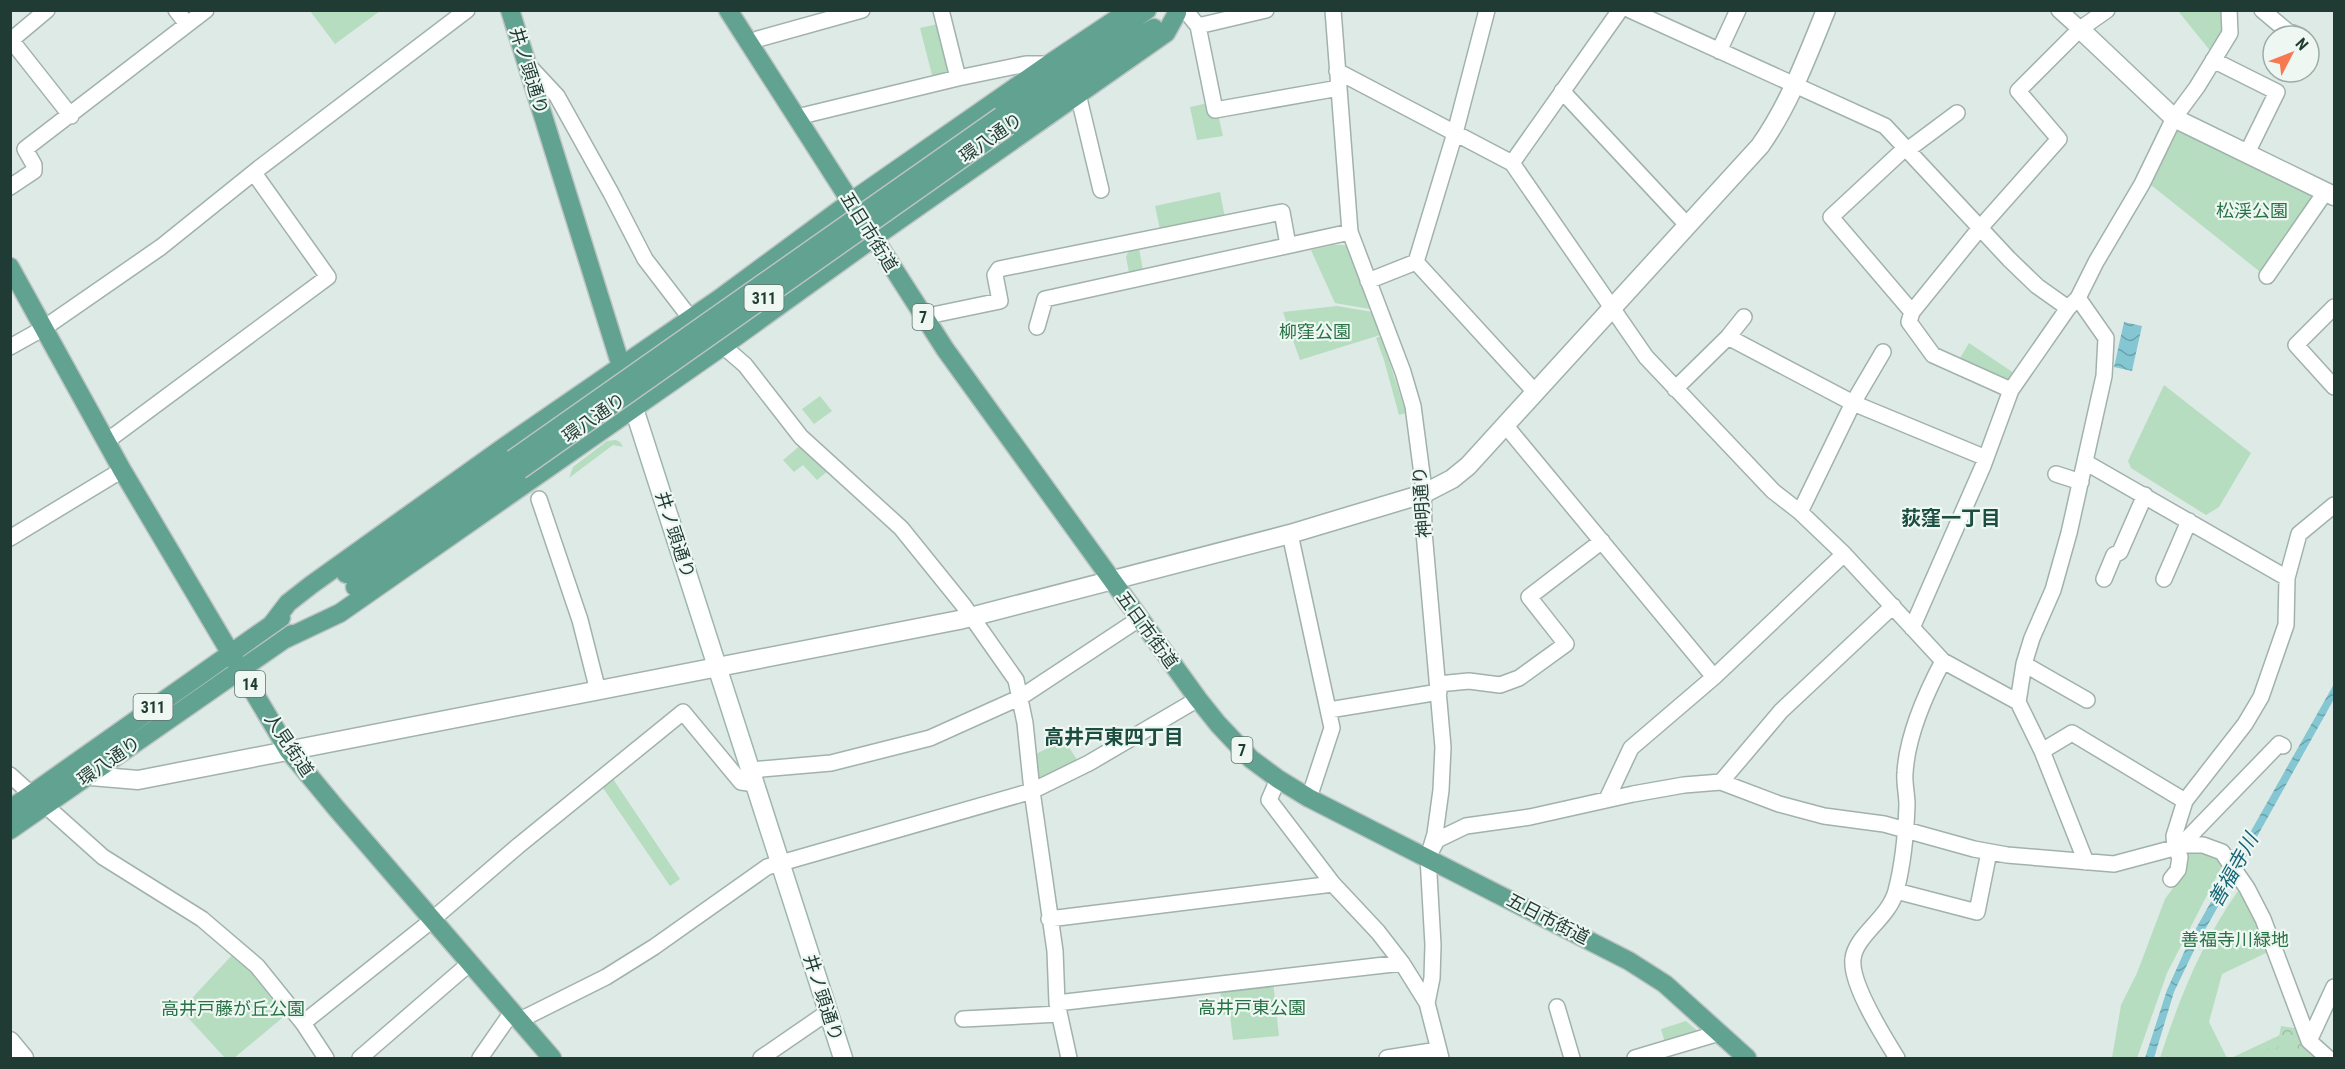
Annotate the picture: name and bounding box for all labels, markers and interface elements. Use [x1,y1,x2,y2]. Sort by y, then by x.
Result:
north arrow [2261,24,2321,84]
street label: 井ノ頭通り [506,25,553,117]
text: N [2291,34,2312,54]
street label: 環八通り [955,108,1026,167]
street label: 五日市街道 [837,188,902,275]
park label: 松渓公園 [2216,200,2288,221]
road number: 311 [744,285,783,311]
road number: 7 [912,304,934,330]
park label: 柳窪公園 [1279,321,1351,342]
street label: 環八通り [558,388,629,447]
street label: 神明通り [1409,465,1434,539]
street label: 井ノ頭通り [652,489,699,581]
district label: 荻窪一丁目 [1901,506,2001,530]
street label: 五日市街道 [1112,587,1182,672]
road number: 14 [235,671,265,697]
road number: 311 [134,694,172,720]
street label: 人見街道 [261,709,318,780]
district label: 高井戸東四丁目 [1044,725,1184,749]
street label: 環八通り [73,731,144,790]
road number: 7 [1232,737,1252,763]
water label: 善福寺川 [2203,827,2264,911]
street label: 五日市街道 [1503,889,1593,948]
park label: 善福寺川緑地 [2181,929,2289,950]
street label: 井ノ頭通り [800,952,847,1044]
park label: 高井戸東公園 [1198,997,1306,1018]
park label: 高井戸藤が丘公園 [161,998,305,1019]

